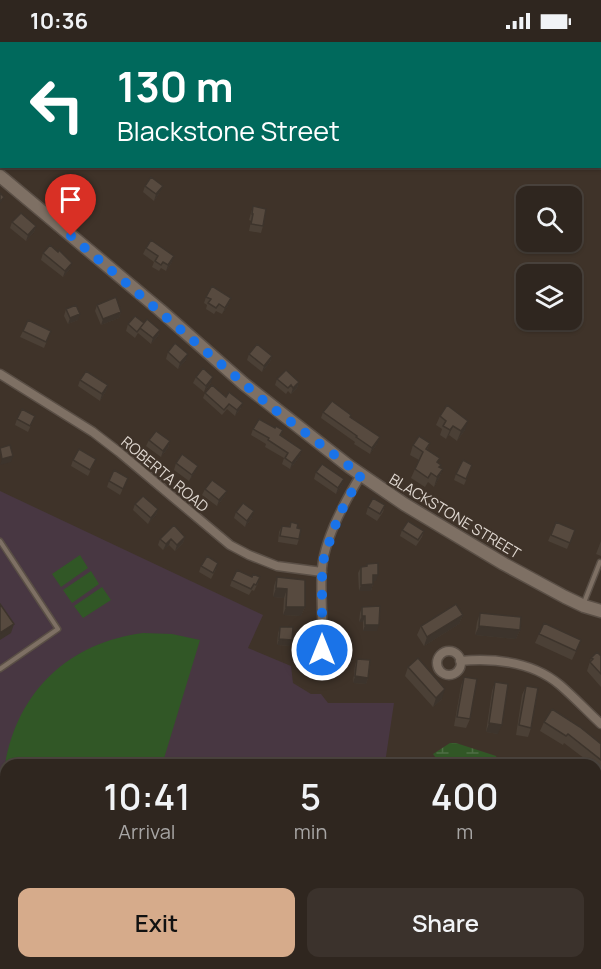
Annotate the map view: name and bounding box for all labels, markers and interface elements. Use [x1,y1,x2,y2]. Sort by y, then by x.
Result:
text: 10:36 [30,6,88,36]
text: 130 m [117,57,234,115]
icon: left [18,66,96,144]
text: Blackstone Street [117,112,340,149]
pin [45,174,96,236]
icon: arrive [54,183,87,216]
map controls [516,186,582,330]
button: search [516,186,582,252]
button: layers [516,264,582,330]
street label: ROBERTA ROAD [117,431,213,517]
street label: BLACKSTONE STREET [385,468,525,564]
position arrow [290,618,354,682]
text: 10:41 [103,772,190,821]
text: 5 [300,772,321,821]
text: 400 [431,772,499,821]
text: Arrival [118,818,175,845]
text: min [294,818,327,845]
text: m [456,818,473,845]
button: Exit [18,888,295,957]
button: Share [307,888,584,957]

